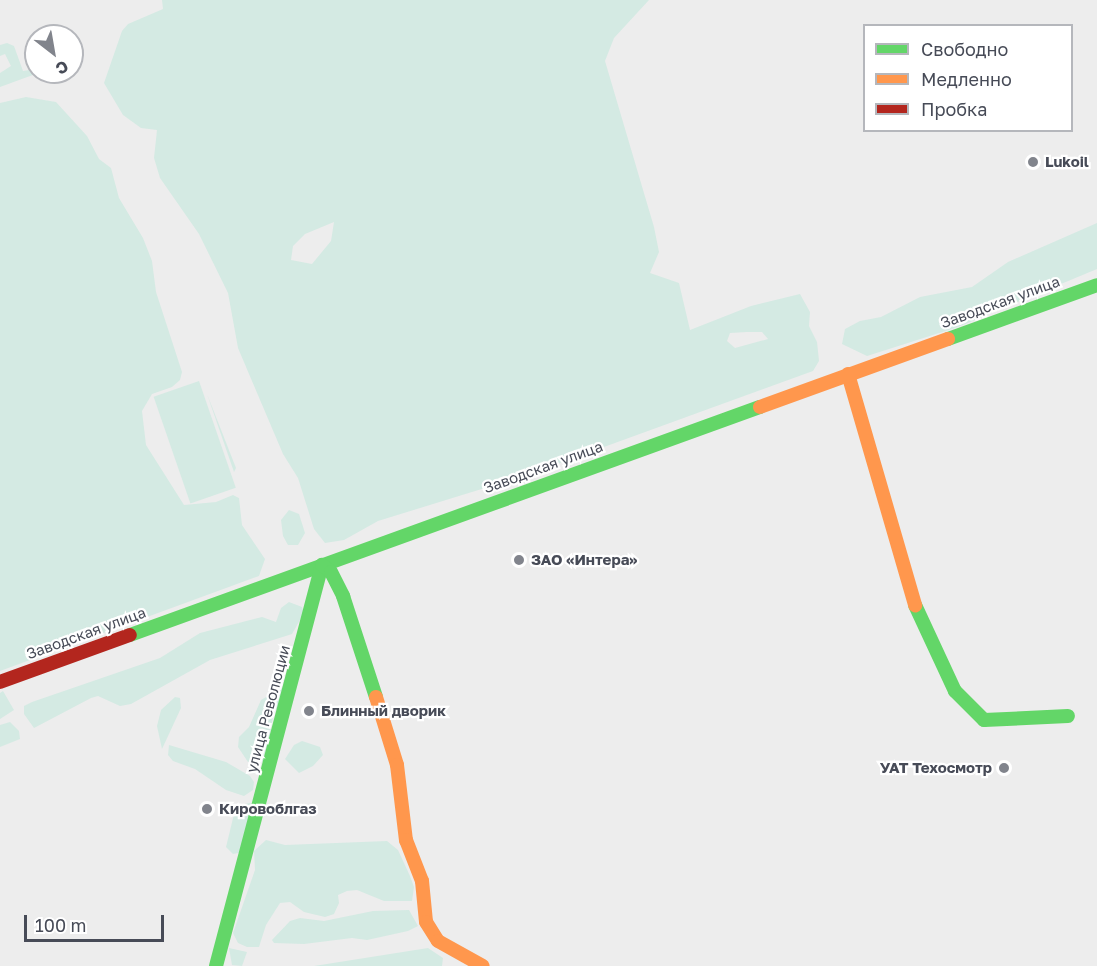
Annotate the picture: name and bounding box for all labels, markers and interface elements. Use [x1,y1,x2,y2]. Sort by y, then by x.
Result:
north arrow [24,24,84,84]
legend [863,24,1073,132]
text: Свободно [921,38,1008,60]
text: С [52,56,72,79]
text: Медленно [921,68,1012,90]
text: Пробка [921,98,987,120]
place label: Lukoil [1045,153,1089,171]
marker: Lukoil [1026,155,1040,169]
street label: Заводская улица [938,272,1062,332]
street label: Заводская улица [481,437,605,497]
place label: ЗАО «Интера» [531,551,637,569]
marker: ЗАО «Интера» [512,553,526,567]
street label: Заводская улица [24,603,148,663]
street label: улица Революции [242,643,294,775]
place label: Блинный дворик [321,702,446,720]
marker: Блинный дворик [302,704,316,718]
place label: УАТ Техосмотр [880,759,992,777]
marker: УАТ Техосмотр [997,761,1011,775]
place label: Кировоблгаз [219,800,317,818]
marker: Кировоблгаз [200,802,214,816]
scale bar [27,903,166,941]
text: 100 m [35,914,86,936]

